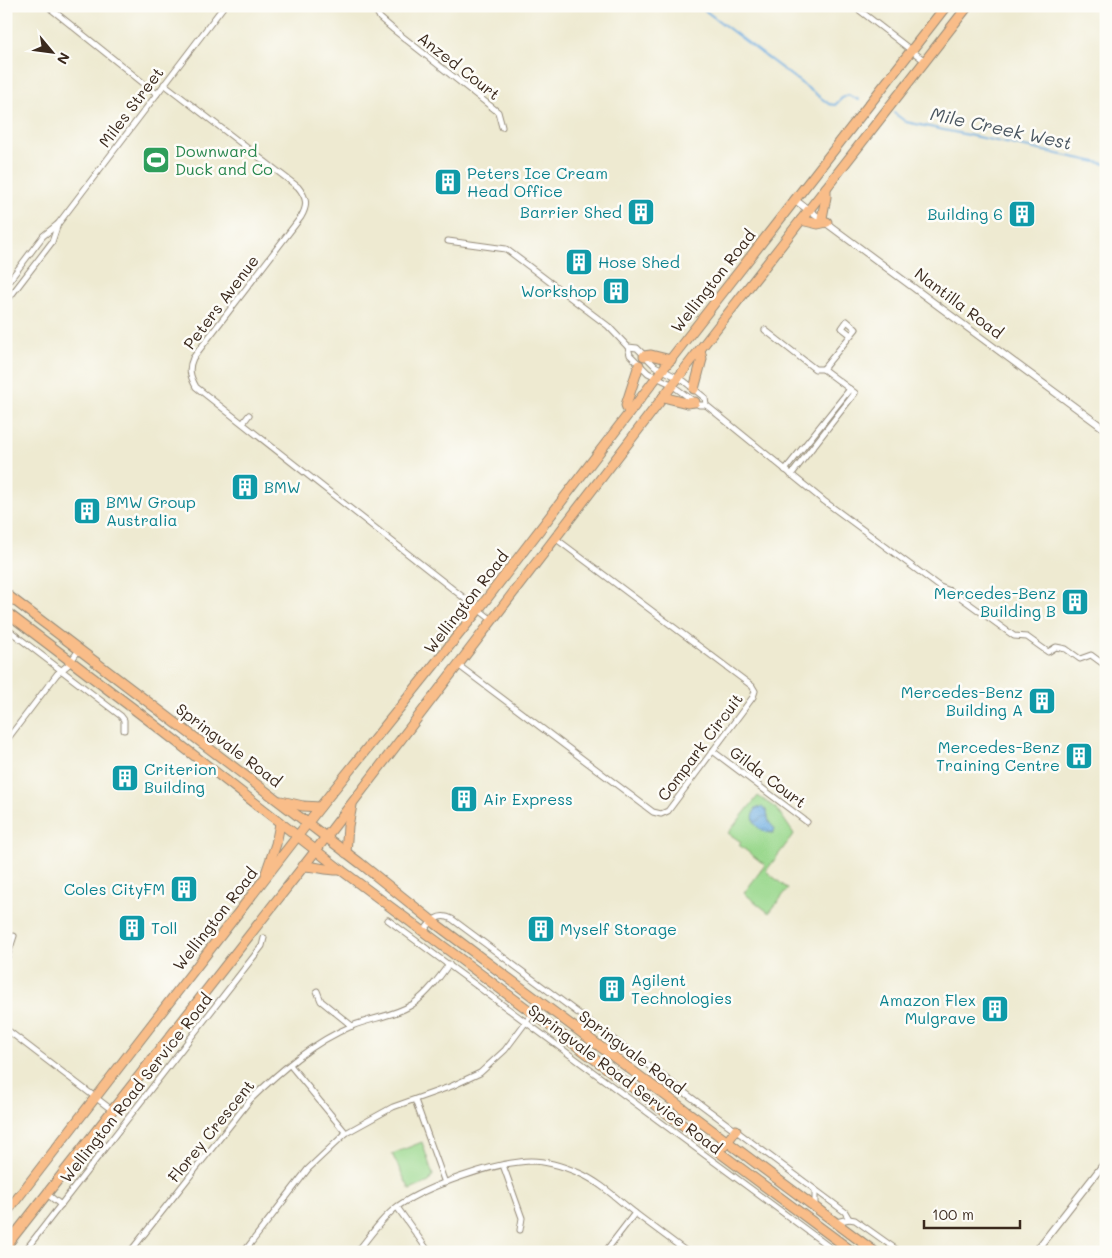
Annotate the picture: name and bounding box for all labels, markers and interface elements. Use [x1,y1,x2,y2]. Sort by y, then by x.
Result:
street label: Anzed Court [414,27,505,104]
north arrow [28,28,78,78]
text: N [53,49,75,68]
street label: Miles Street [94,62,168,151]
water label: Mile Creek West [928,101,1074,155]
place label: Downward Duck and Co [175,140,273,179]
sports icon: Downward Duck and Co [141,145,171,175]
place label: Peters Ice Cream Head Office [467,162,608,201]
building icon: Peters Ice Cream Head Office [433,167,463,197]
building icon: Barrier Shed [626,197,656,227]
building icon: Building 6 [1007,199,1037,229]
place label: Barrier Shed [520,201,622,222]
place label: Building 6 [927,203,1003,224]
street label: Wellington Road [666,225,759,337]
building icon: Hose Shed [564,247,594,277]
street label: Peters Avenue [178,250,263,353]
place label: Hose Shed [598,251,680,272]
street label: Nantilla Road [911,262,1008,343]
building icon: Workshop [601,276,631,306]
place label: Workshop [521,280,597,301]
building icon: BMW [230,472,260,502]
place label: BMW [264,476,301,497]
place label: BMW Group Australia [106,491,196,530]
building icon: BMW Group Australia [72,496,102,526]
street label: Wellington Road [419,546,512,658]
place label: Mercedes-Benz Building B [934,582,1056,621]
building icon: Mercedes-Benz Building B [1060,587,1090,617]
place label: Mercedes-Benz Building A [901,681,1023,720]
building icon: Mercedes-Benz Building A [1027,686,1057,716]
street label: Compark Circuit [652,689,747,805]
street label: Springvale Road [172,698,286,791]
place label: Mercedes-Benz Training Centre [936,736,1060,775]
street label: Gilda Court [726,741,811,812]
building icon: Mercedes-Benz Training Centre [1064,741,1094,771]
place label: Criterion Building [144,758,217,797]
building icon: Criterion Building [110,763,140,793]
building icon: Air Express [449,784,479,814]
place label: Air Express [483,788,573,809]
street label: Wellington Road [168,863,261,975]
building icon: Coles CityFM [169,874,199,904]
place label: Coles CityFM [64,878,165,899]
building icon: Toll [117,913,147,943]
building icon: Myself Storage [526,914,556,944]
place label: Toll [151,917,177,938]
place label: Myself Storage [560,918,677,939]
place label: Agilent Technologies [631,969,732,1008]
building icon: Agilent Technologies [597,974,627,1004]
street label: Wellington Road Service Road [55,989,216,1187]
place label: Amazon Flex Mulgrave [879,989,976,1028]
building icon: Amazon Flex Mulgrave [980,994,1010,1024]
street label: Springvale Road Service Road [524,999,726,1158]
street label: Springvale Road [575,1005,689,1098]
street label: Florey Crescent [163,1075,258,1186]
scale bar [924,1198,1021,1230]
text: 100 m [932,1204,974,1224]

